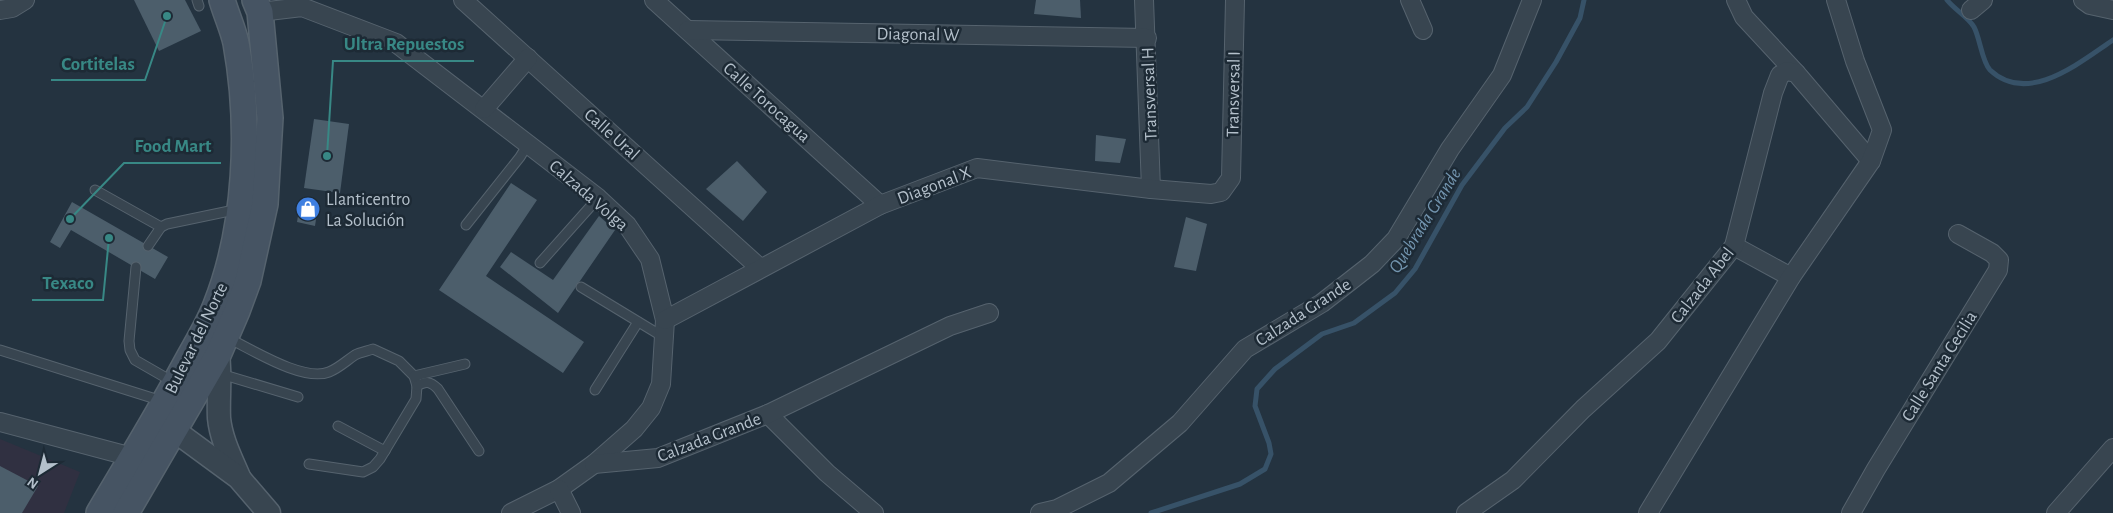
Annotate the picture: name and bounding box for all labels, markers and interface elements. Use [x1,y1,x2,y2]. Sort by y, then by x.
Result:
street label: Diagonal W [876,25,960,45]
callout: Ultra Repuestos [333,27,474,61]
text: Ultra Repuestos [344,35,464,54]
callout: Cortitelas [51,46,145,80]
street label: Transversal H [1139,47,1161,141]
street label: Transversal I [1224,51,1244,137]
text: Cortitelas [61,55,135,74]
street label: Calle Torocagua [719,59,813,146]
street label: Calle Ural [580,106,642,164]
callout: Food Mart [124,129,221,163]
text: Food Mart [135,137,212,156]
street label: Calzada Volga [545,157,631,235]
street label: Diagonal X [895,164,974,208]
water label: Quebrada Grande [1386,165,1465,277]
place label: Llanticentro La Solución [326,191,411,230]
shop icon: Llanticentro La Solución [295,196,321,222]
street label: Calzada Abel [1668,244,1738,327]
callout: Texaco [32,266,103,300]
text: Texaco [42,274,94,293]
street label: Calzada Grande [1253,275,1354,350]
street label: Bulevar del Norte [162,280,232,397]
street label: Calle Santa Cecilia [1899,308,1981,425]
street label: Calzada Grande [655,410,764,466]
north arrow [15,448,65,498]
text: N [25,474,41,491]

